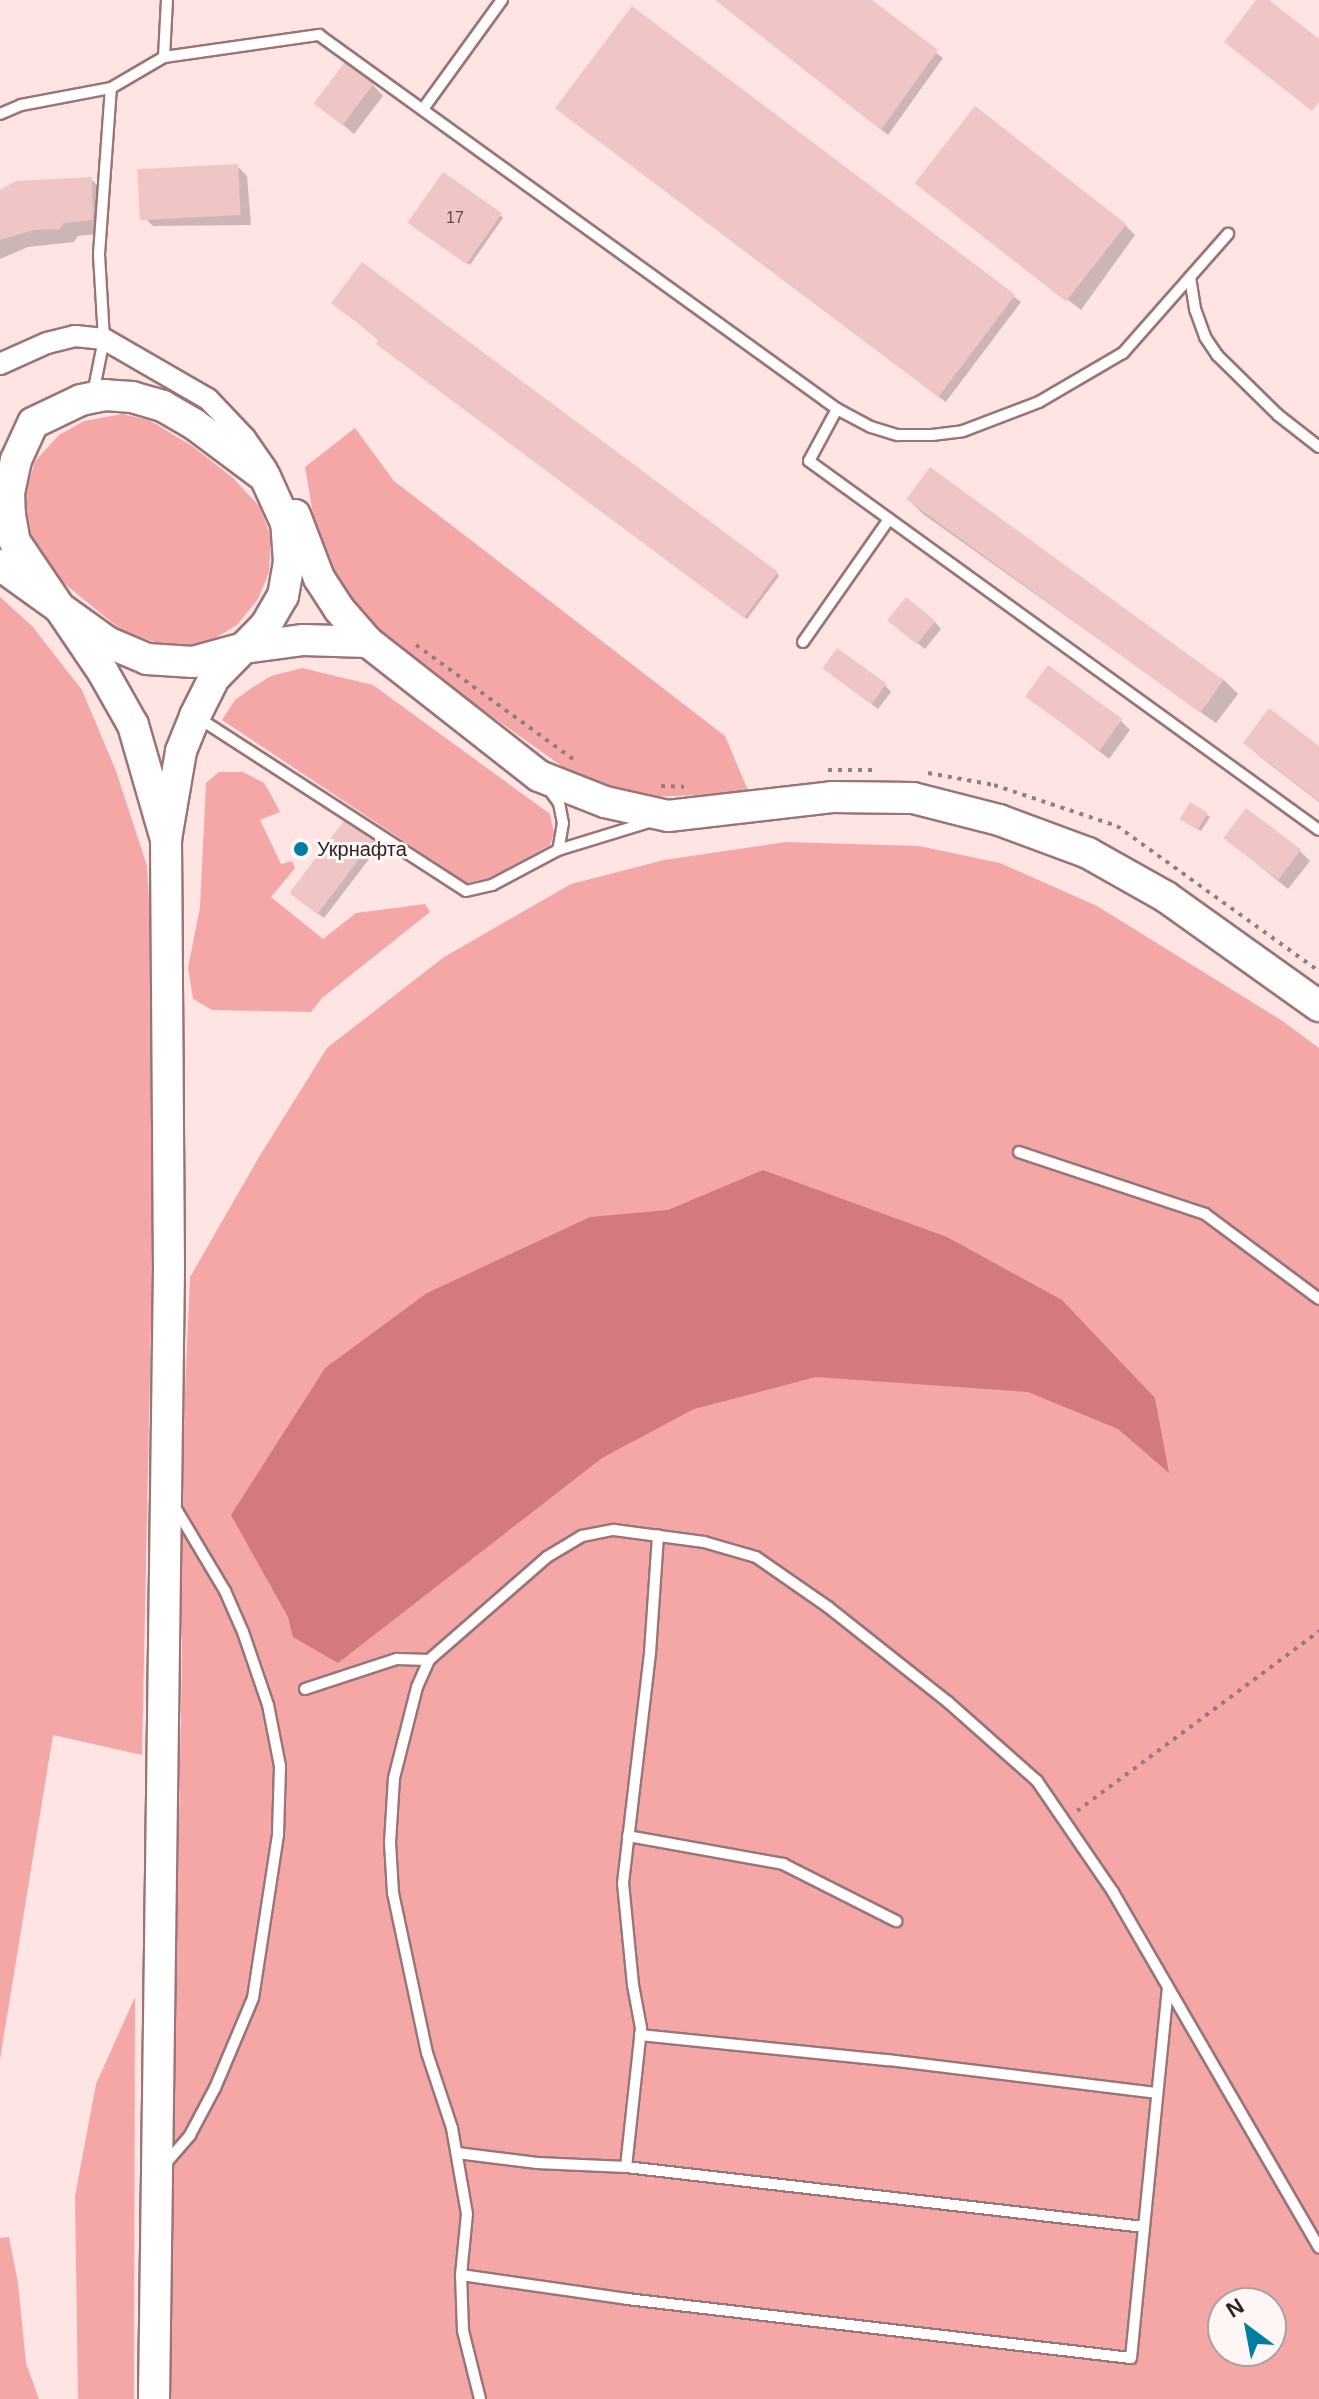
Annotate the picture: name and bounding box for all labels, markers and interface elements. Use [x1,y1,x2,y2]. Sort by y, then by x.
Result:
house number: 17 [446,208,464,228]
place label: Укрнафта [317,837,407,861]
marker: Укрнафта [292,840,310,858]
north arrow [1207,2287,1287,2367]
text: N [1222,2293,1248,2323]

